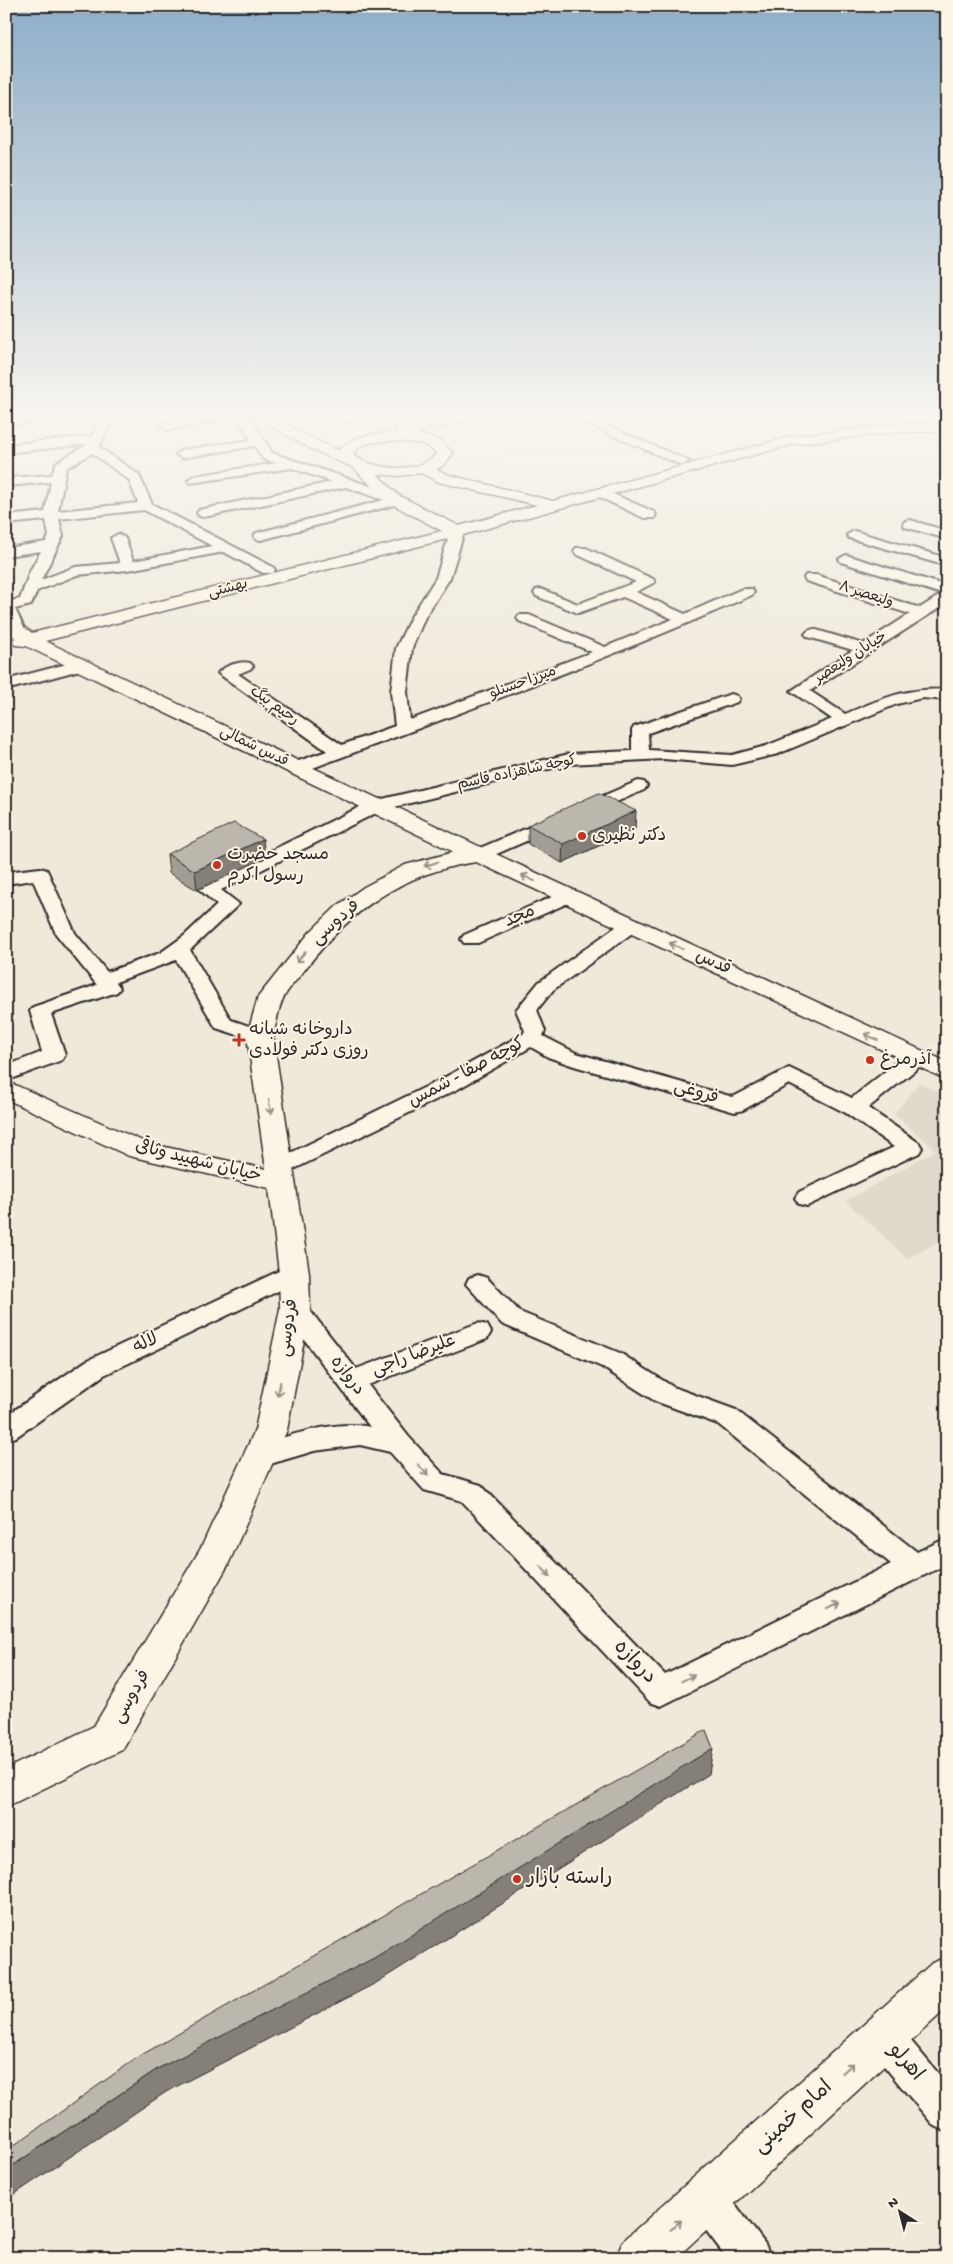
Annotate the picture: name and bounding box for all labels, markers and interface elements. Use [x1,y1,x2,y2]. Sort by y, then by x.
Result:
street label: بهشتی [206,575,250,603]
street label: ولیعصر ۸ [836,578,896,612]
street label: خیابان ولیعصر [810,628,891,689]
street label: میرزا حسنلو [486,663,559,704]
street label: رحیم بیگ [246,681,303,729]
street label: قدس شمالی [217,723,291,771]
street label: کوچه شاهزاده قاسم [456,752,578,795]
place label: دکتر نظیری [592,826,666,847]
marker: دکتر نظیری [576,830,588,842]
place label: مسجد حضرت رسول اکرم [227,845,329,888]
marker: مسجد حضرت رسول اکرم [211,859,223,871]
one-way arrow [424,860,439,869]
one-way arrow [521,872,536,882]
street label: فردوسی [307,896,365,950]
street label: مجد [501,901,539,933]
one-way arrow [669,941,684,950]
street label: قدس [692,946,734,980]
one-way arrow [295,950,306,963]
place label: داروخانه شبانه روزی دکتر فولادی [249,1020,369,1062]
one-way arrow [864,1031,879,1041]
street label: کوچه صفا - شمس [405,1033,529,1113]
marker: داروخانه شبانه روزی دکتر فولادی [233,1034,245,1046]
place label: آذرمرغ [880,1049,933,1071]
marker: آذرمرغ [864,1054,876,1066]
street label: فروغی [671,1076,721,1110]
one-way arrow [266,1099,276,1115]
street label: خیابان شهیید وثاقی [133,1132,264,1188]
street label: فردوسی [275,1298,303,1358]
street label: لاله [130,1329,162,1359]
street label: علیرضا راجی [369,1330,459,1382]
street label: دروازه [325,1352,369,1400]
one-way arrow [274,1380,283,1396]
one-way arrow [417,1464,429,1477]
one-way arrow [539,1564,551,1576]
one-way arrow [826,1601,841,1610]
street label: دروازه [607,1636,661,1690]
street label: فردوسی [108,1666,156,1728]
one-way arrow [680,1673,695,1682]
place label: راسته بازار [525,1867,613,1892]
marker: راسته بازار [511,1873,523,1885]
street label: اهرلو [881,2038,928,2087]
one-way arrow [842,2062,855,2074]
street label: امام خمینی [749,2076,839,2160]
north arrow [876,2186,926,2236]
text: N [885,2194,903,2213]
one-way arrow [670,2219,683,2231]

